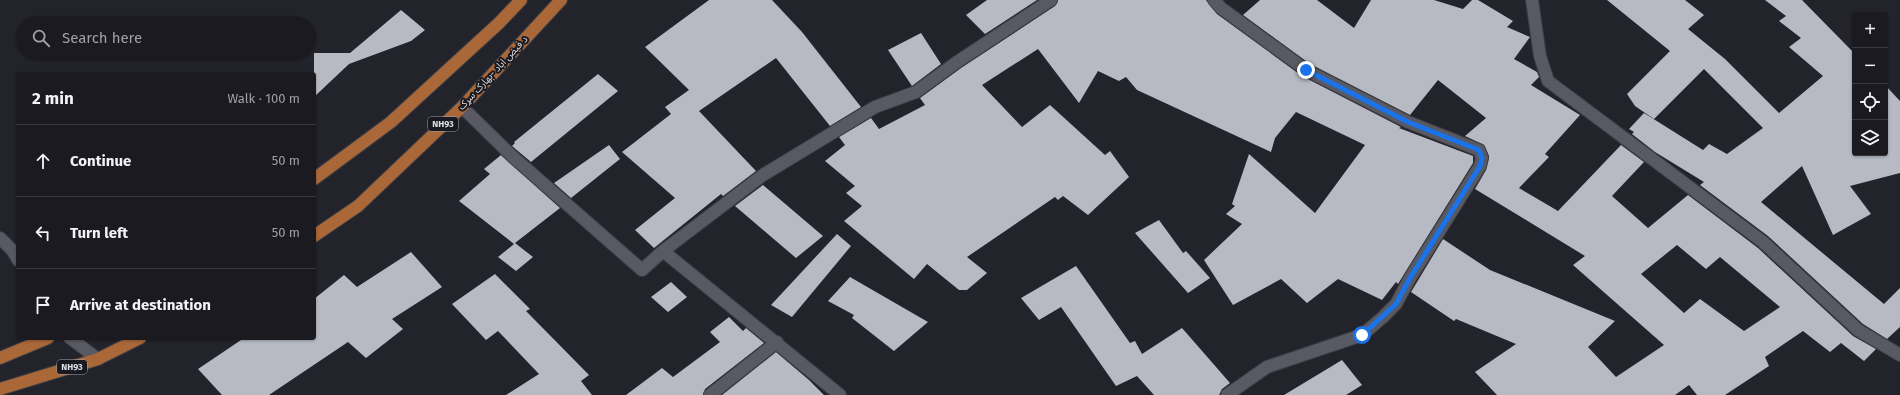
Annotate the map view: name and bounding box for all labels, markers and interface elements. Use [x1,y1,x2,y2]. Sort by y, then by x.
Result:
map controls [1852,12,1888,156]
button: + [1852,12,1888,48]
search box [16,16,316,60]
icon: search [30,27,52,49]
text: Search here [62,29,142,47]
street label: د فیض اباد -بهارک سړک [456,33,531,112]
button: − [1852,48,1888,84]
route end [1297,61,1315,79]
button: locate [1852,84,1888,120]
text: 2 min [32,88,74,109]
text: Walk · 100 m [228,91,300,106]
road number: NH93 [428,117,458,131]
button: layers [1852,120,1888,156]
icon: ahead [32,150,54,172]
text: Continue [70,152,131,170]
text: 50 m [272,153,300,168]
icon: left [32,222,54,244]
text: Turn left [70,224,128,242]
text: 50 m [272,225,300,240]
icon: arrive [32,294,54,316]
text: Arrive at destination [70,296,211,314]
route start [1353,326,1371,344]
road number: NH93 [57,360,87,374]

